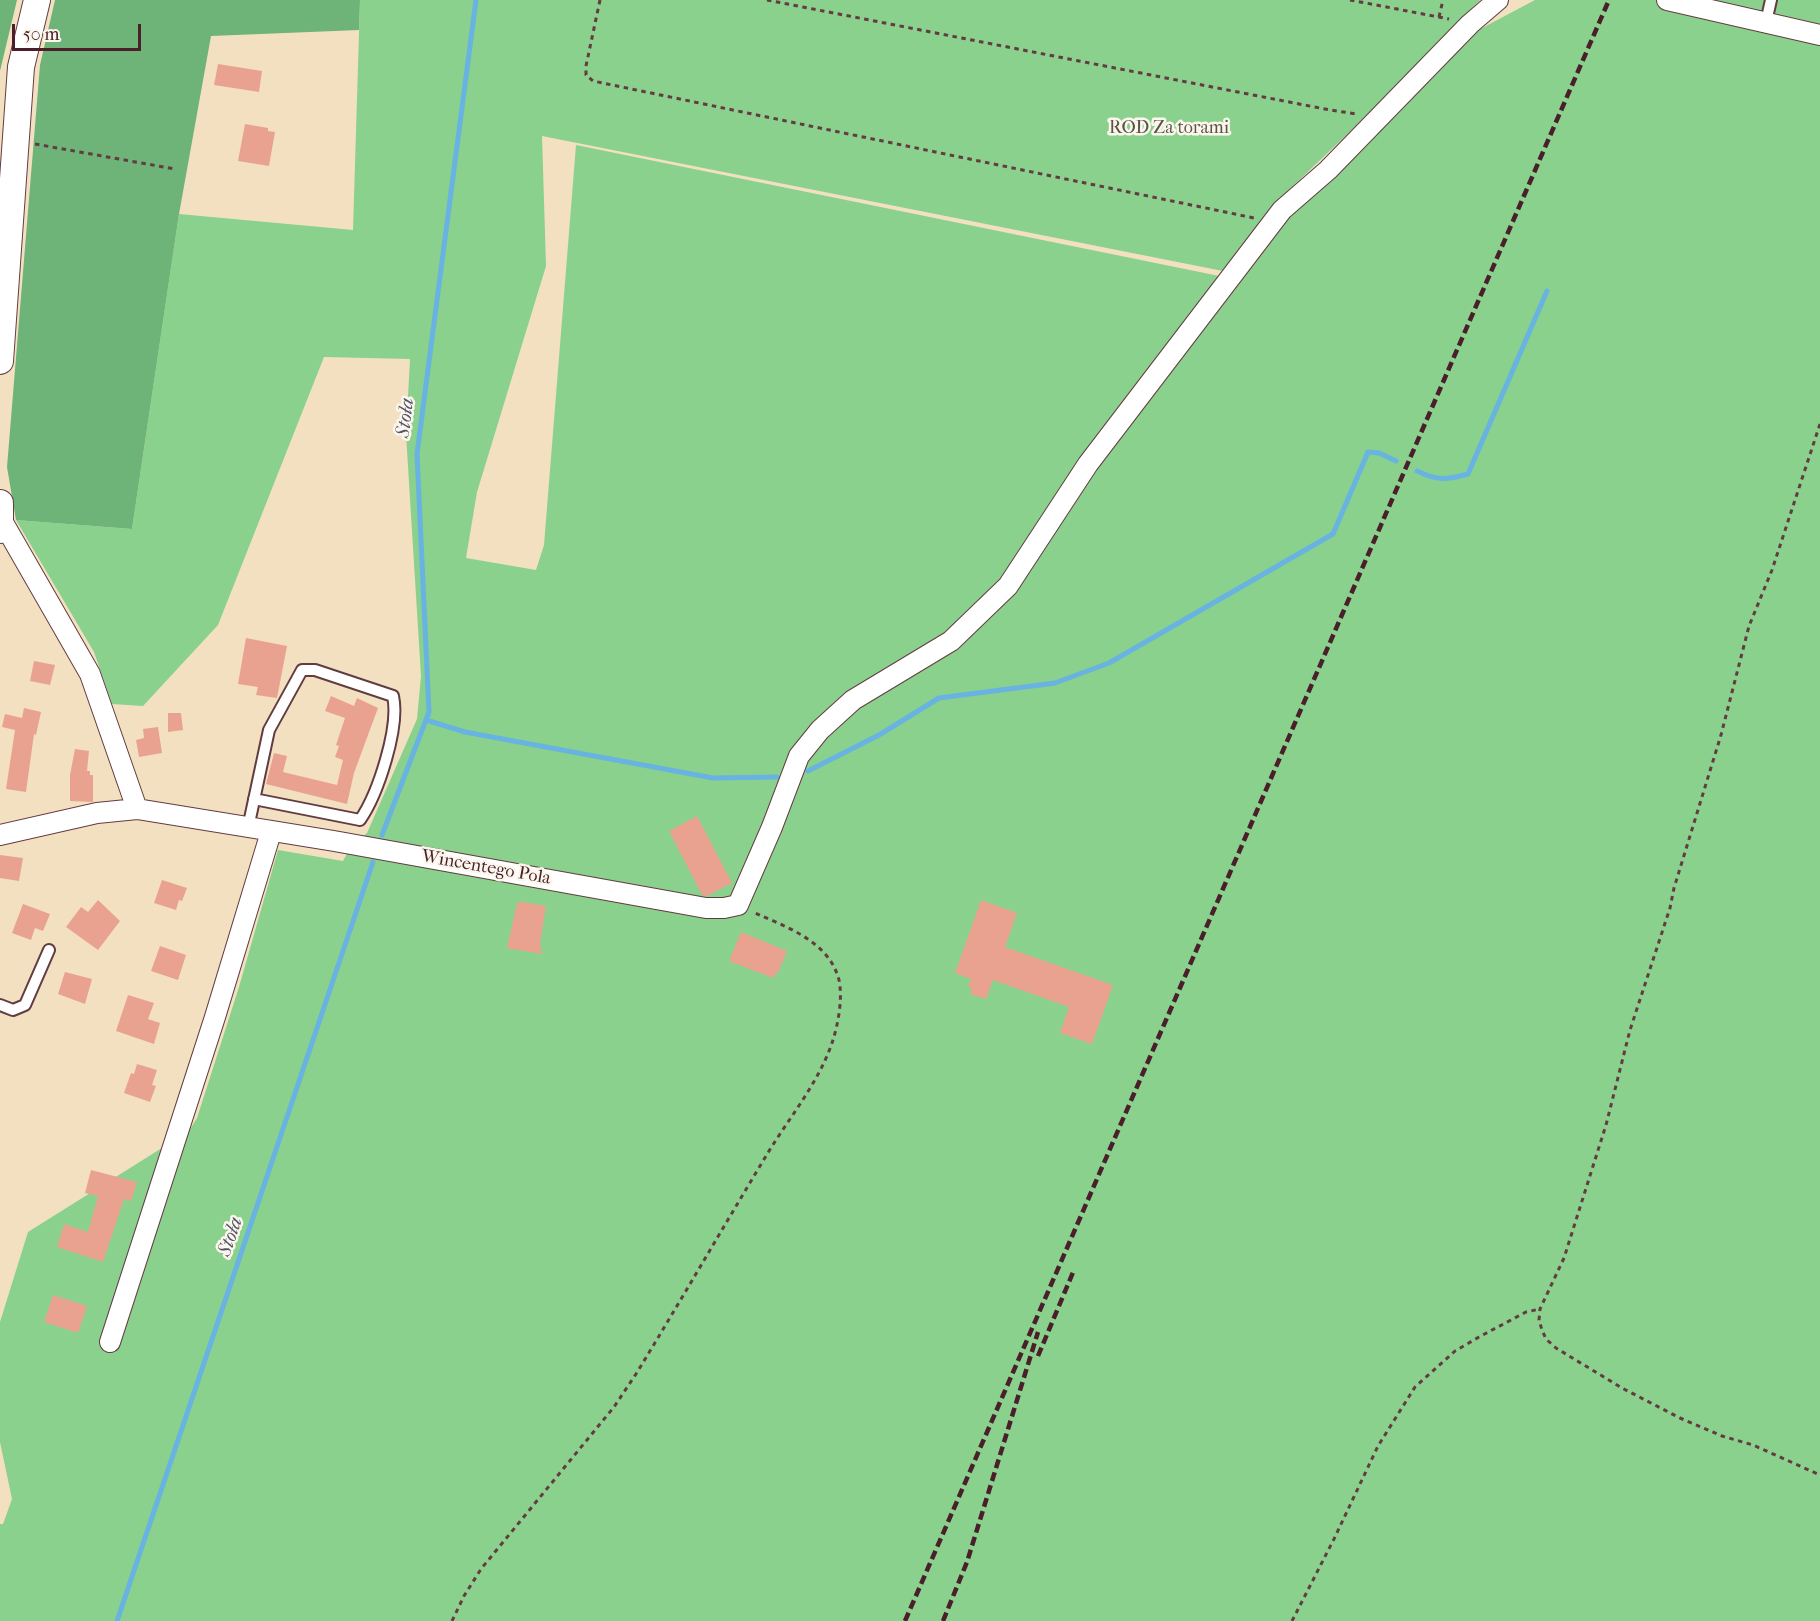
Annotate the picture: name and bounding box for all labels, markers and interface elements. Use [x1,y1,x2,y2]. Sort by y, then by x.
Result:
scale bar [15,12,144,50]
text: 50 m [23,24,59,45]
park label: ROD Za torami [1109,118,1229,140]
water label: Stoła [392,397,420,439]
street label: Wincentego Pola [420,846,552,890]
water label: Stoła [213,1214,249,1260]

